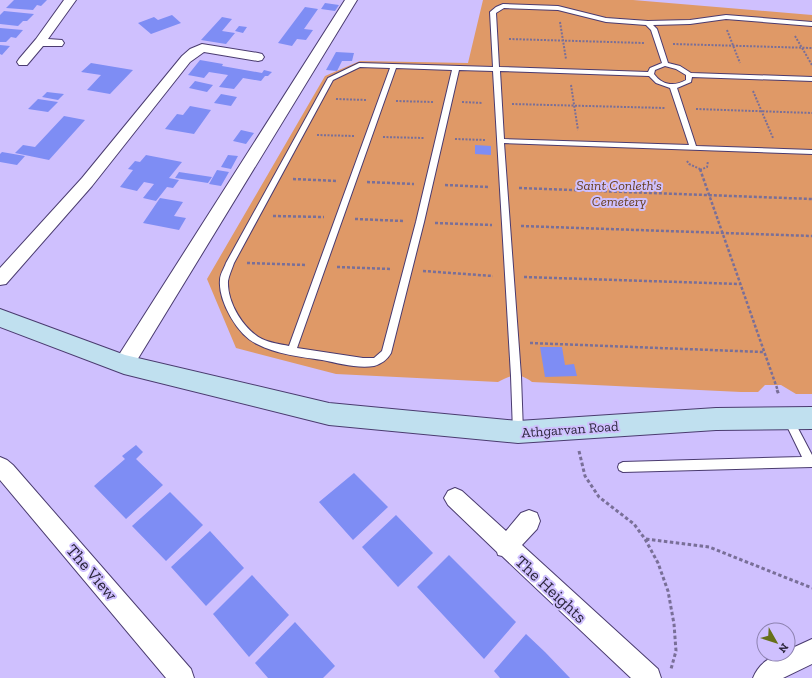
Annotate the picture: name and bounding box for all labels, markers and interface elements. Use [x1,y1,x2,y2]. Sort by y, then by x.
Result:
park label: Saint Conleth's Cemetery [576,177,662,210]
street label: Athgarvan Road [521,418,620,441]
street label: The View [62,540,122,604]
street label: The Heights [511,551,591,627]
north arrow [756,622,796,662]
text: N [775,641,791,656]

